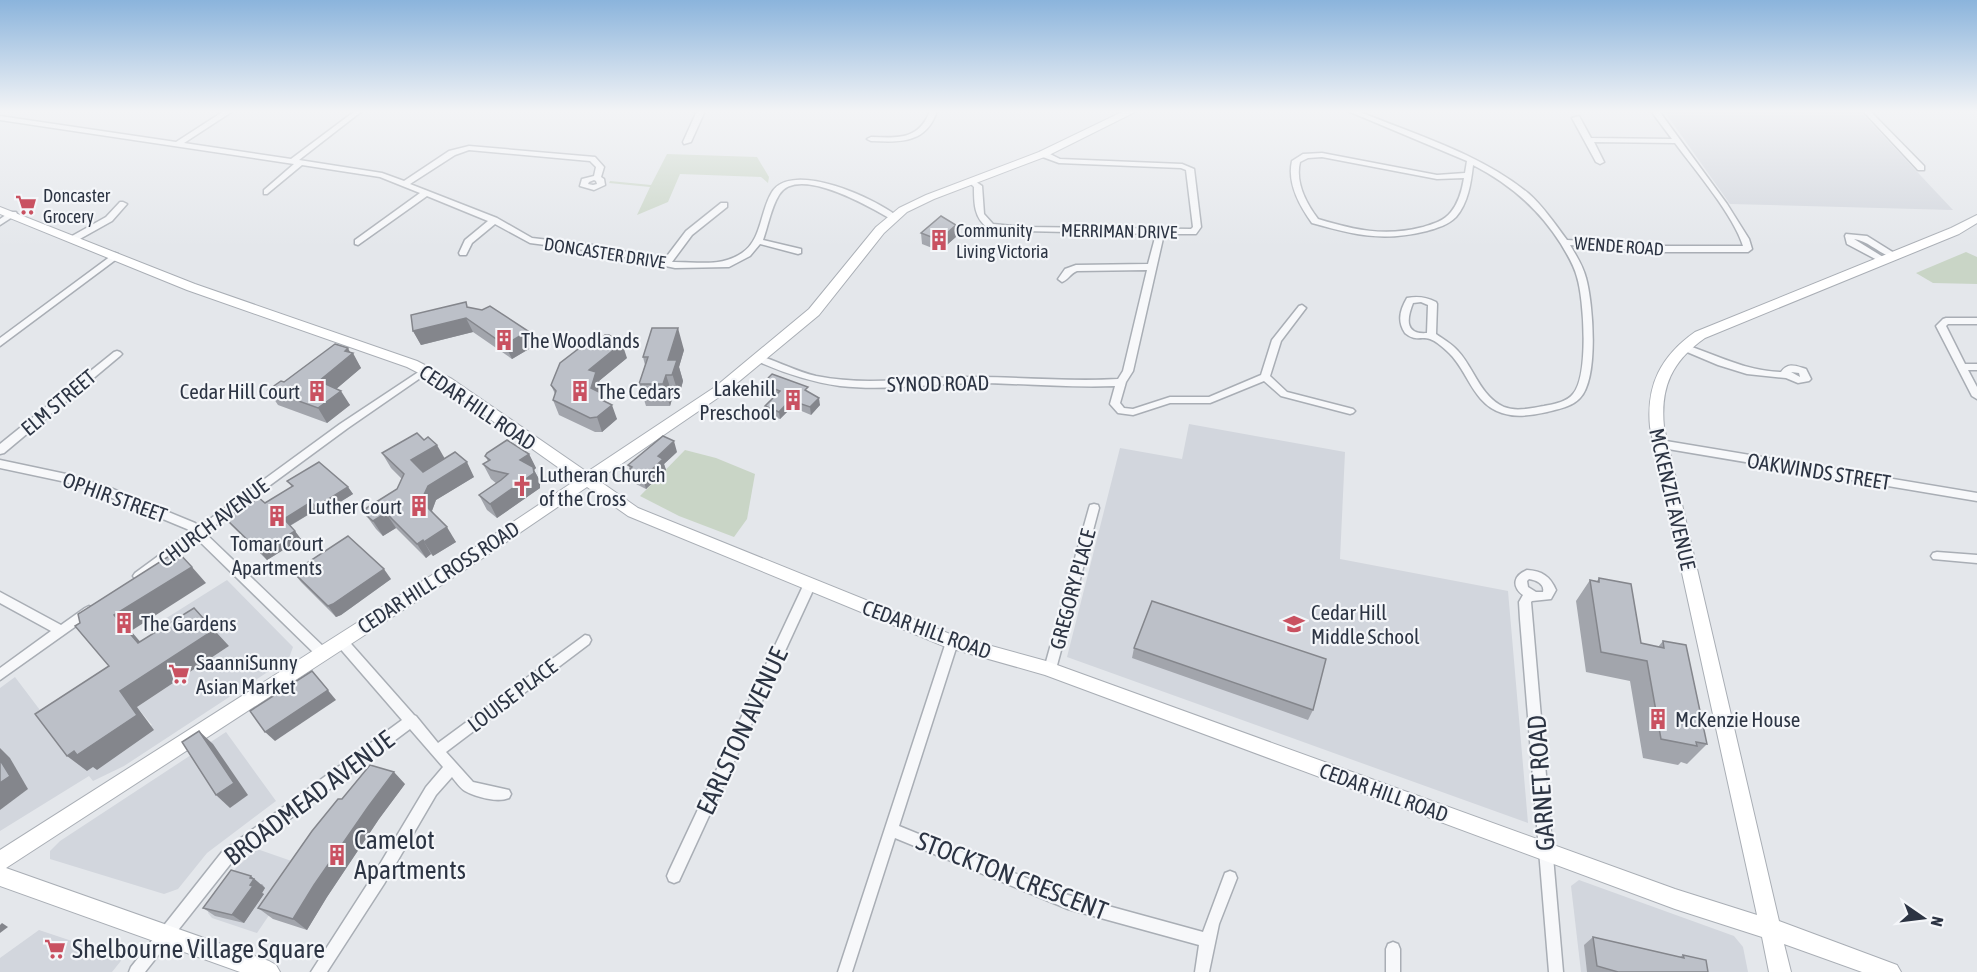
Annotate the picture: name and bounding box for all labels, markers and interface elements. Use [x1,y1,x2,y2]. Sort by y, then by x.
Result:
place label: Doncaster Grocery [43,185,111,227]
supermarket icon: Doncaster Grocery [14,193,38,217]
street label: MERRIMAN DRIVE [1061,219,1178,243]
place label: Community Living Victoria [956,220,1049,262]
building icon: Community Living Victoria [927,228,951,252]
street label: WENDE ROAD [1573,232,1665,260]
street label: DONCASTER DRIVE [543,233,668,273]
building icon: The Woodlands [492,328,516,352]
place label: The Woodlands [521,328,640,352]
street label: CEDAR HILL ROAD [415,359,541,455]
street label: ELM STREET [16,364,100,440]
street label: SYNOD ROAD [887,370,989,396]
place label: Lakehill Preschool [699,376,776,424]
place label: Cedar Hill Court [180,379,300,403]
building icon: Cedar Hill Court [305,379,329,403]
building icon: The Cedars [568,379,592,403]
place label: The Cedars [597,379,681,403]
building icon: Lakehill Preschool [781,388,805,412]
street label: MCKENZIE AVENUE [1645,426,1701,572]
street label: OAKWINDS STREET [1746,448,1892,494]
place label: Lutheran Church of the Cross [539,462,666,510]
street label: OPHIR STREET [60,467,170,527]
street label: CHURCH AVENUE [153,473,273,571]
church icon: Lutheran Church of the Cross [510,474,534,498]
place label: Luther Court [307,494,402,518]
building icon: Luther Court [407,494,431,518]
building icon: Tomar Court Apartments [265,504,289,528]
street label: CEDAR HILL CROSS ROAD [353,516,523,638]
street label: GREGORY PLACE [1044,526,1100,652]
place label: Tomar Court Apartments [230,531,324,579]
street label: CEDAR HILL ROAD [859,595,995,663]
place label: Cedar Hill Middle School [1311,600,1420,648]
building icon: The Gardens [112,611,136,635]
place label: The Gardens [141,611,237,635]
school or university icon: Cedar Hill Middle School [1282,612,1306,636]
street label: EARLSTON AVENUE [690,643,794,819]
place label: SaanniSunny Asian Market [196,650,298,698]
street label: LOUISE PLACE [463,654,561,736]
supermarket icon: SaanniSunny Asian Market [167,662,191,686]
building icon: McKenzie House [1646,707,1670,731]
place label: McKenzie House [1675,707,1800,731]
street label: GARNET ROAD [1521,714,1561,852]
street label: BROADMEAD AVENUE [218,724,400,872]
street label: CEDAR HILL ROAD [1316,758,1452,826]
place label: Camelot Apartments [354,825,466,885]
street label: STOCKTON CRESCENT [912,826,1113,927]
building icon: Camelot Apartments [325,843,349,867]
north arrow [1893,888,1953,948]
text: N [1928,915,1947,928]
place label: Shelbourne Village Square [72,934,325,964]
supermarket icon: Shelbourne Village Square [43,937,67,961]

